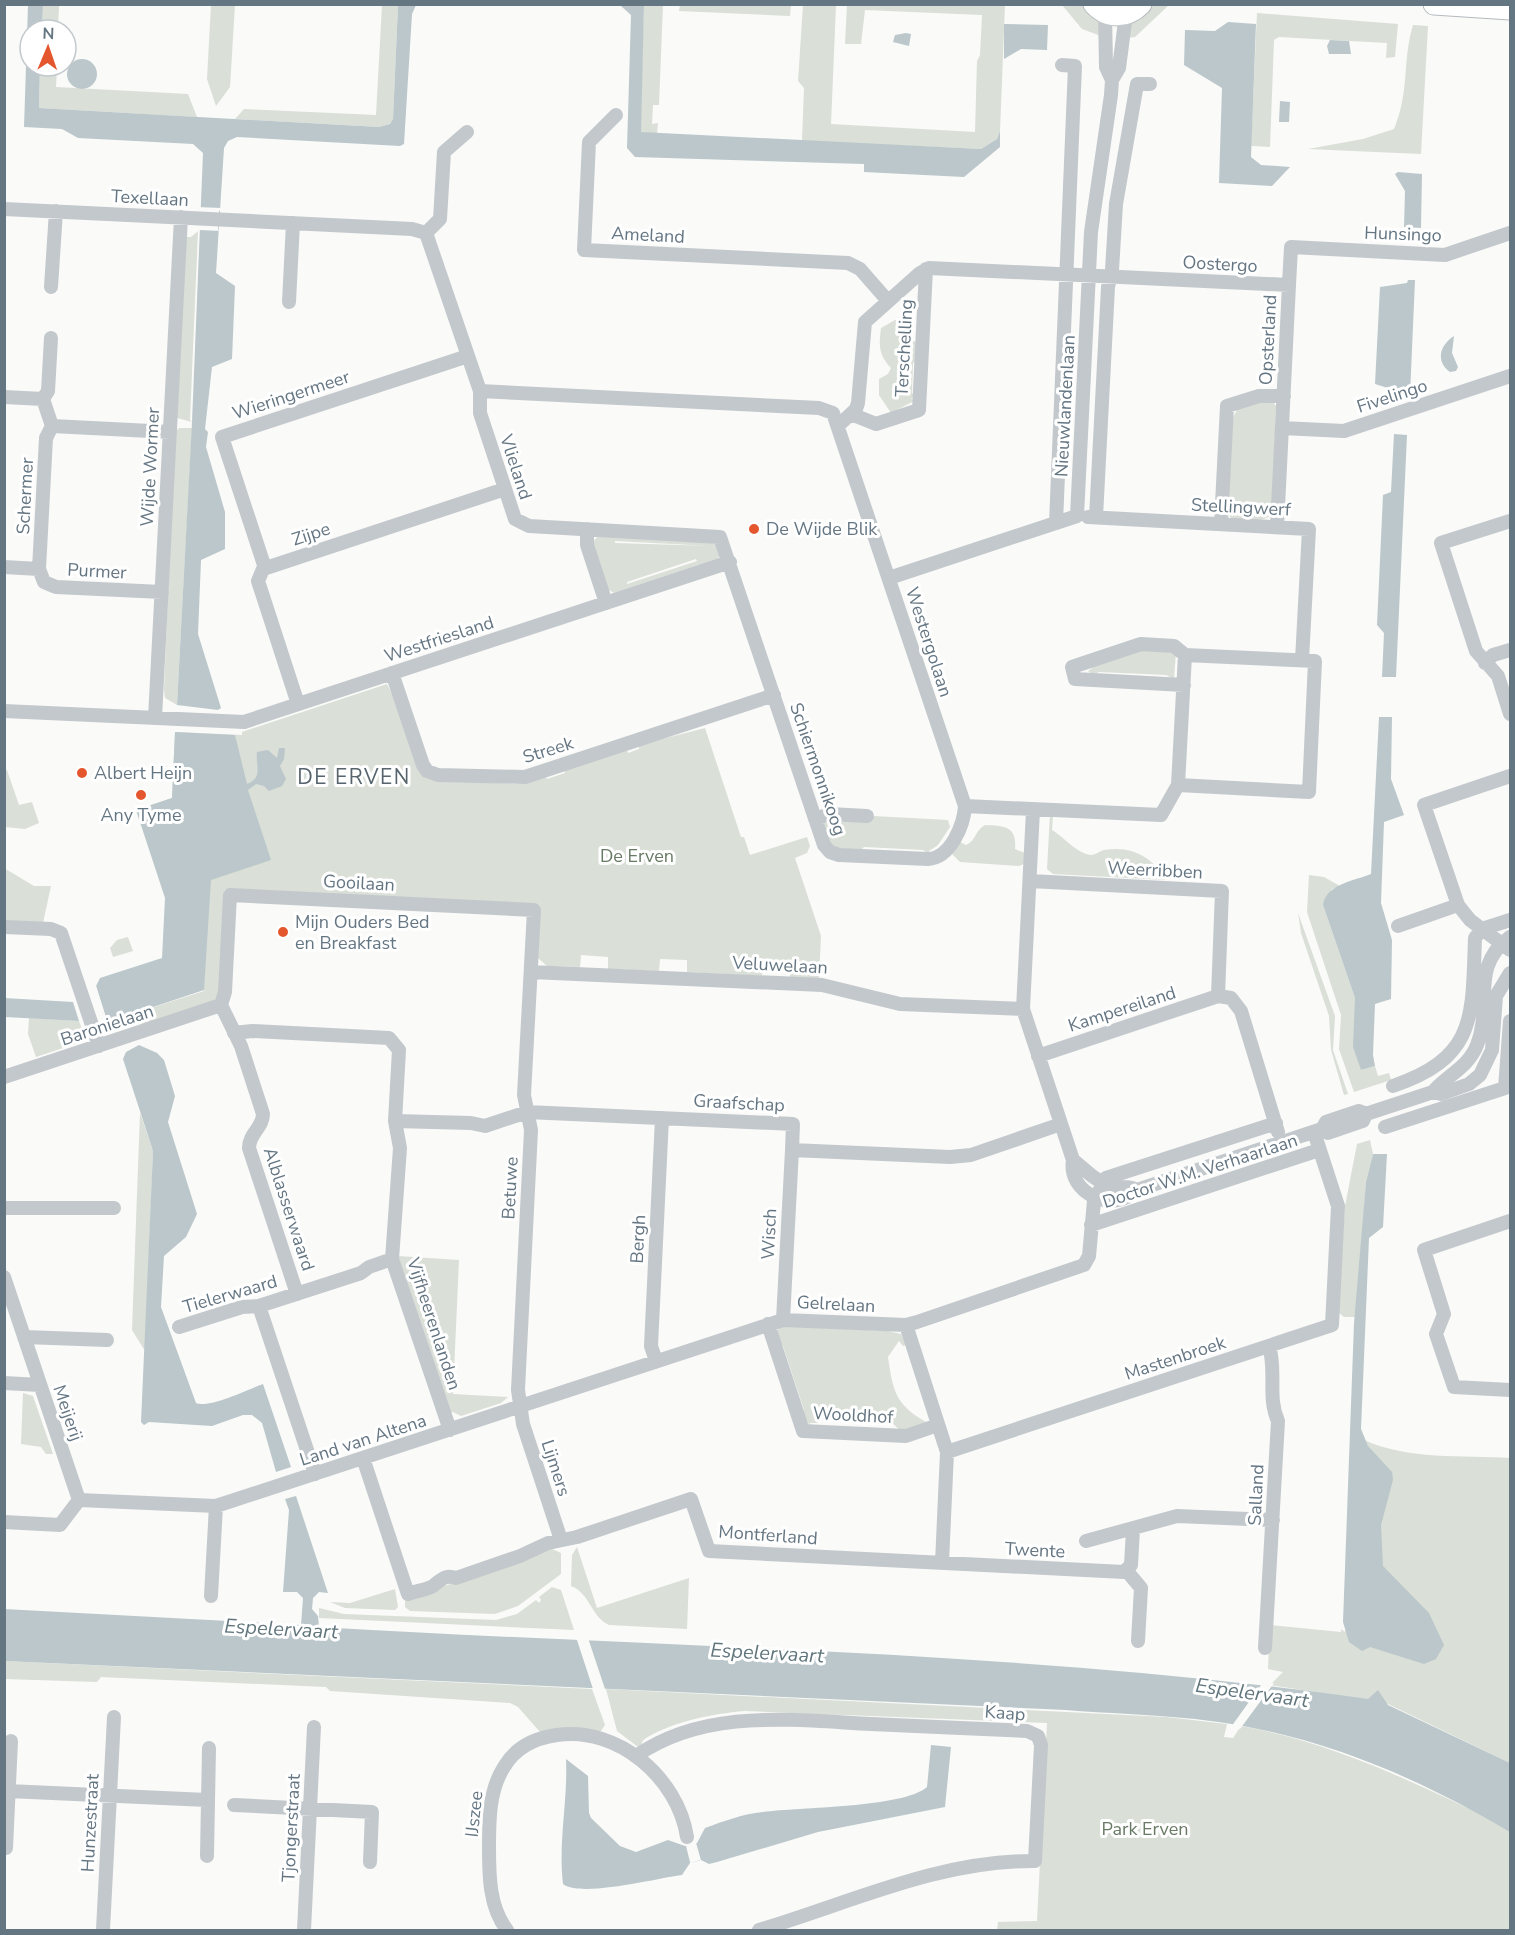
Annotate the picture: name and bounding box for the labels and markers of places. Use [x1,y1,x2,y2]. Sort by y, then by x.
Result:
place label: De Wijde Blik [766,517,878,541]
marker: De Wijde Blik [747,522,761,536]
place label: Albert Heijn [94,761,192,785]
marker: Albert Heijn [75,766,89,780]
marker: Any Tyme [134,788,148,802]
place label: Any Tyme [100,803,182,827]
place label: Mijn Ouders Bed en Breakfast [295,910,430,955]
marker: Mijn Ouders Bed en Breakfast [276,925,290,939]

